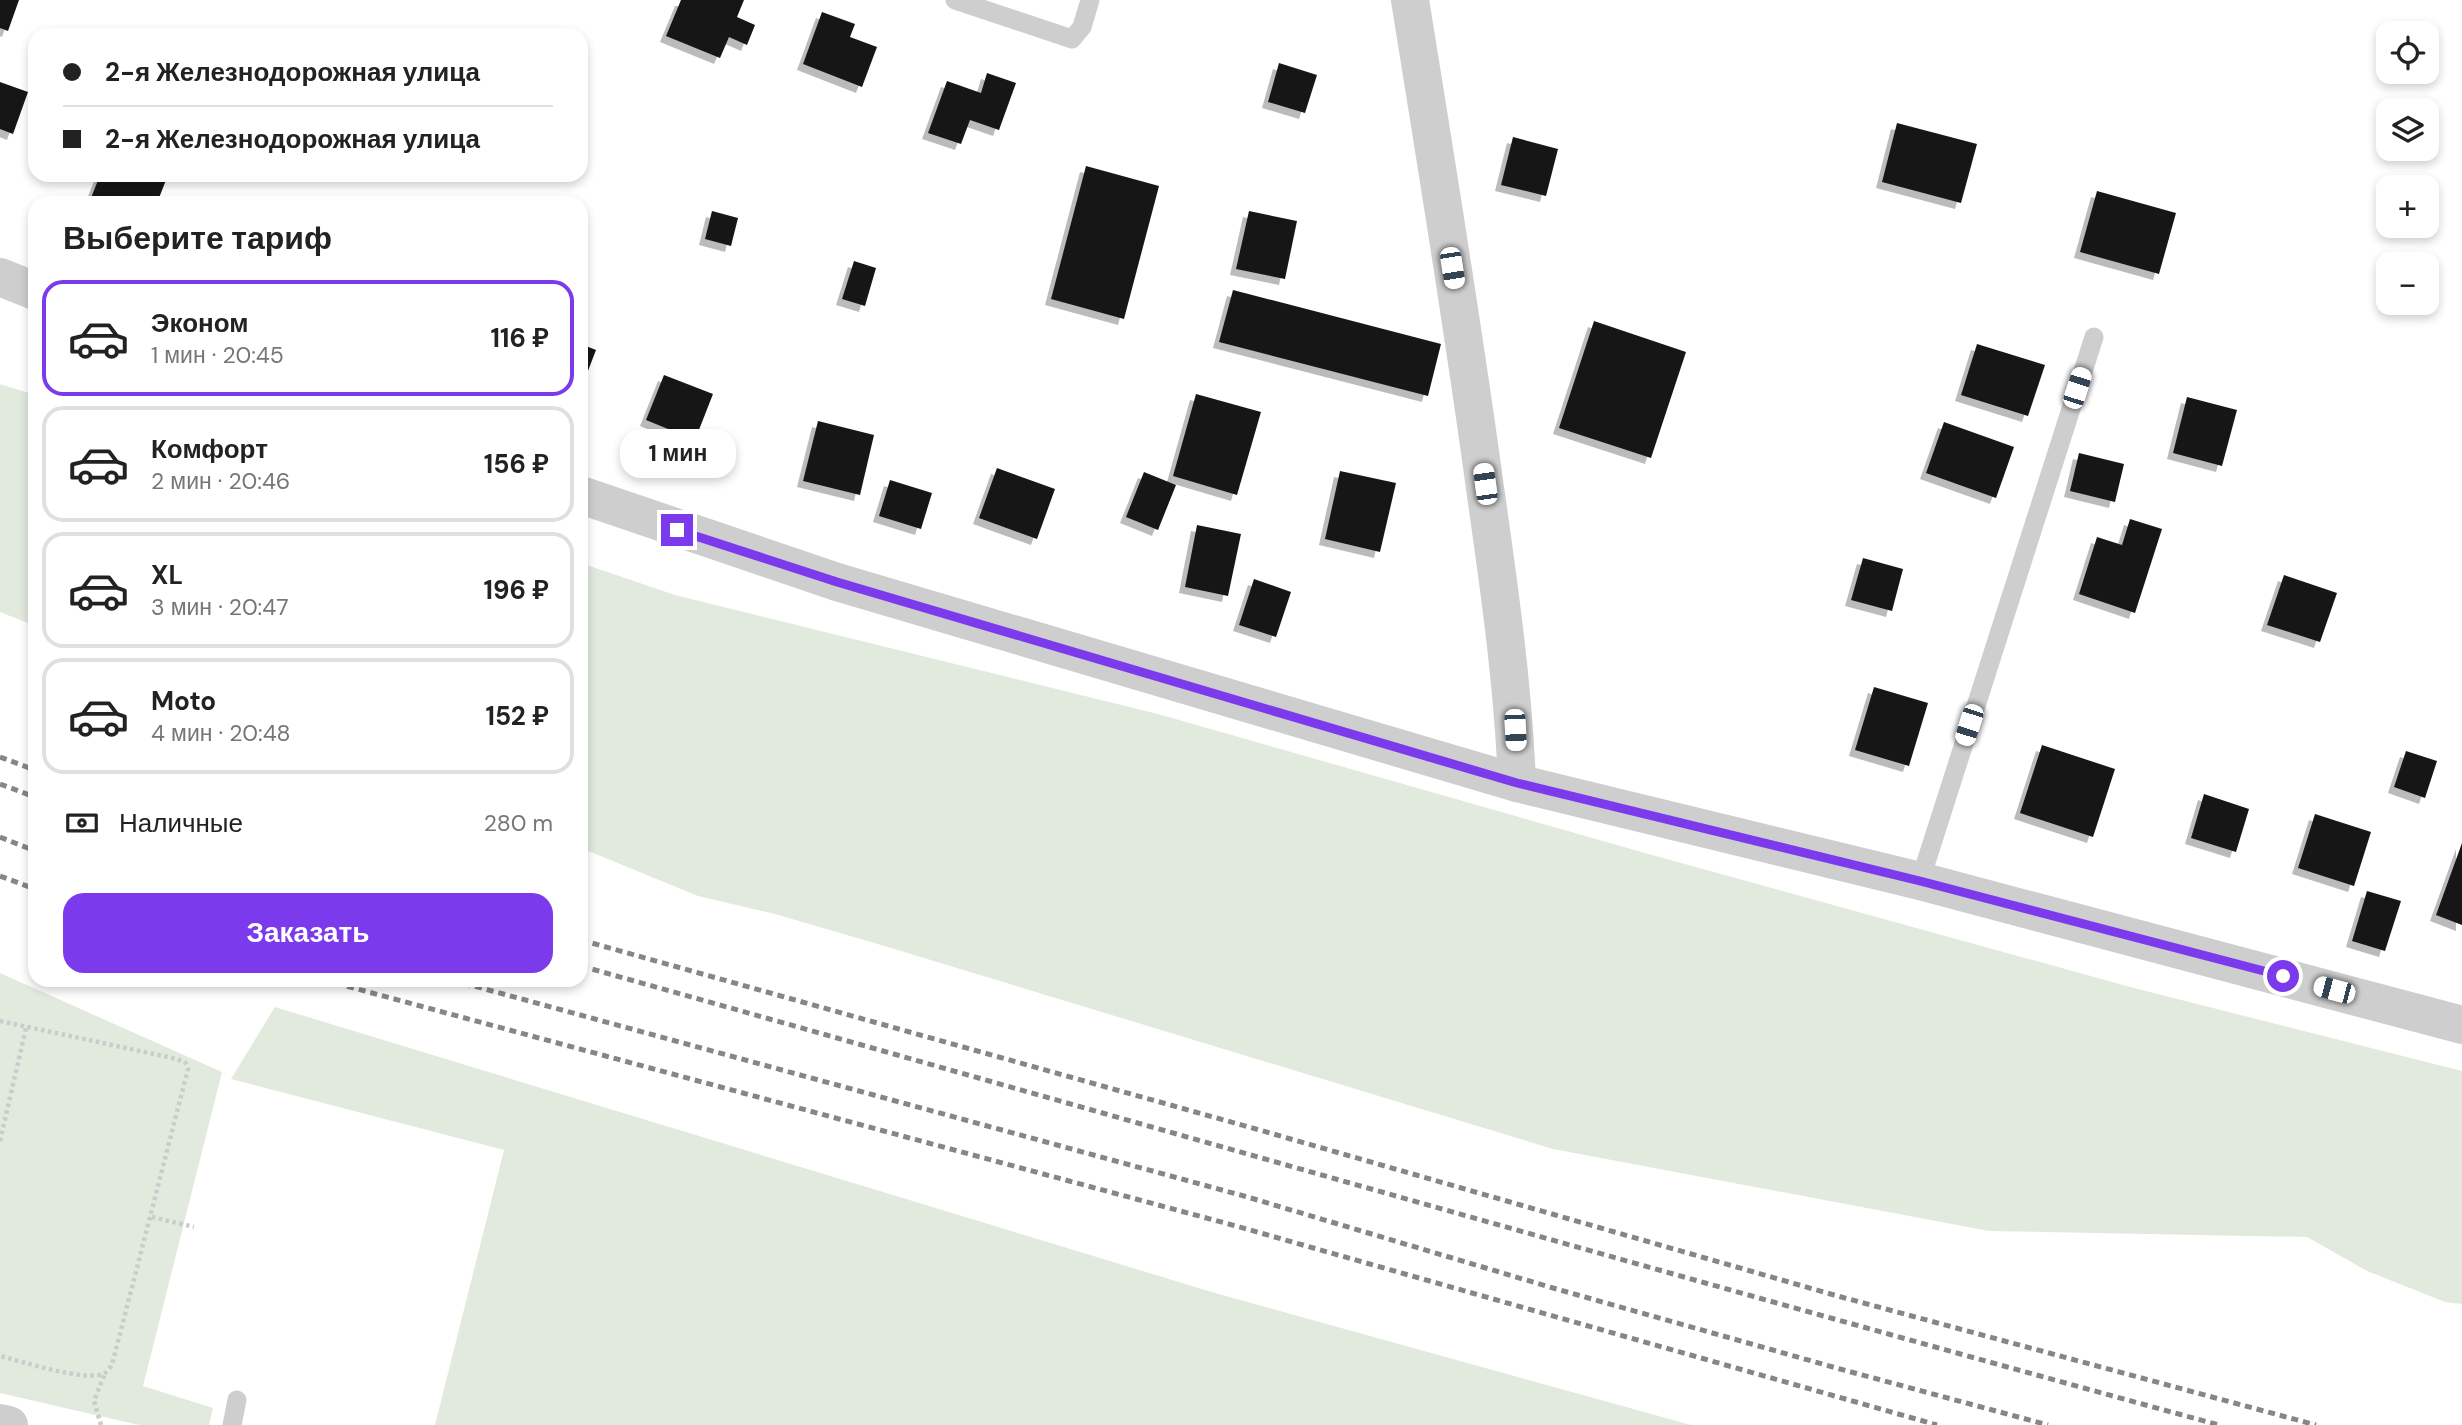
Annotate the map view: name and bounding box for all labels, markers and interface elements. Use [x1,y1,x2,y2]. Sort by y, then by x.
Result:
map controls [2376,21,2439,315]
button: locate [2376,21,2439,84]
text: 2-я Железнодорожная улица [105,55,480,89]
button: layers [2376,98,2439,161]
text: 2-я Железнодорожная улица [105,122,480,156]
button: + [2376,175,2439,238]
text: Выберите тариф [63,217,332,259]
car [1439,246,1466,290]
button: − [2376,252,2439,315]
text: Эконом [151,306,249,340]
icon: car [67,307,130,370]
text: 116 ₽ [490,321,549,355]
text: 1 мин · 20:45 [151,340,284,370]
car [2061,365,2094,411]
callout: 1 мин [619,428,735,477]
text: Комфорт [151,432,268,466]
icon: car [67,433,130,496]
text: 1 мин [649,438,707,468]
text: 156 ₽ [484,447,549,481]
car [1472,462,1499,506]
text: 2 мин · 20:46 [151,466,290,496]
route end [661,514,693,546]
text: XL [151,558,183,592]
icon: car [67,559,130,622]
text: 196 ₽ [483,573,549,607]
text: 3 мин · 20:47 [151,592,289,622]
text: Moto [151,684,216,718]
icon: car [67,685,130,748]
text: 152 ₽ [485,699,549,733]
car [1953,702,1986,748]
car [1504,708,1527,752]
text: 4 мин · 20:48 [151,718,291,748]
icon: cash [63,804,101,842]
text: Наличные [119,806,243,840]
text: 280 m [484,808,553,838]
button: Заказать [63,893,553,973]
route start [2267,960,2299,992]
car [2311,974,2358,1006]

